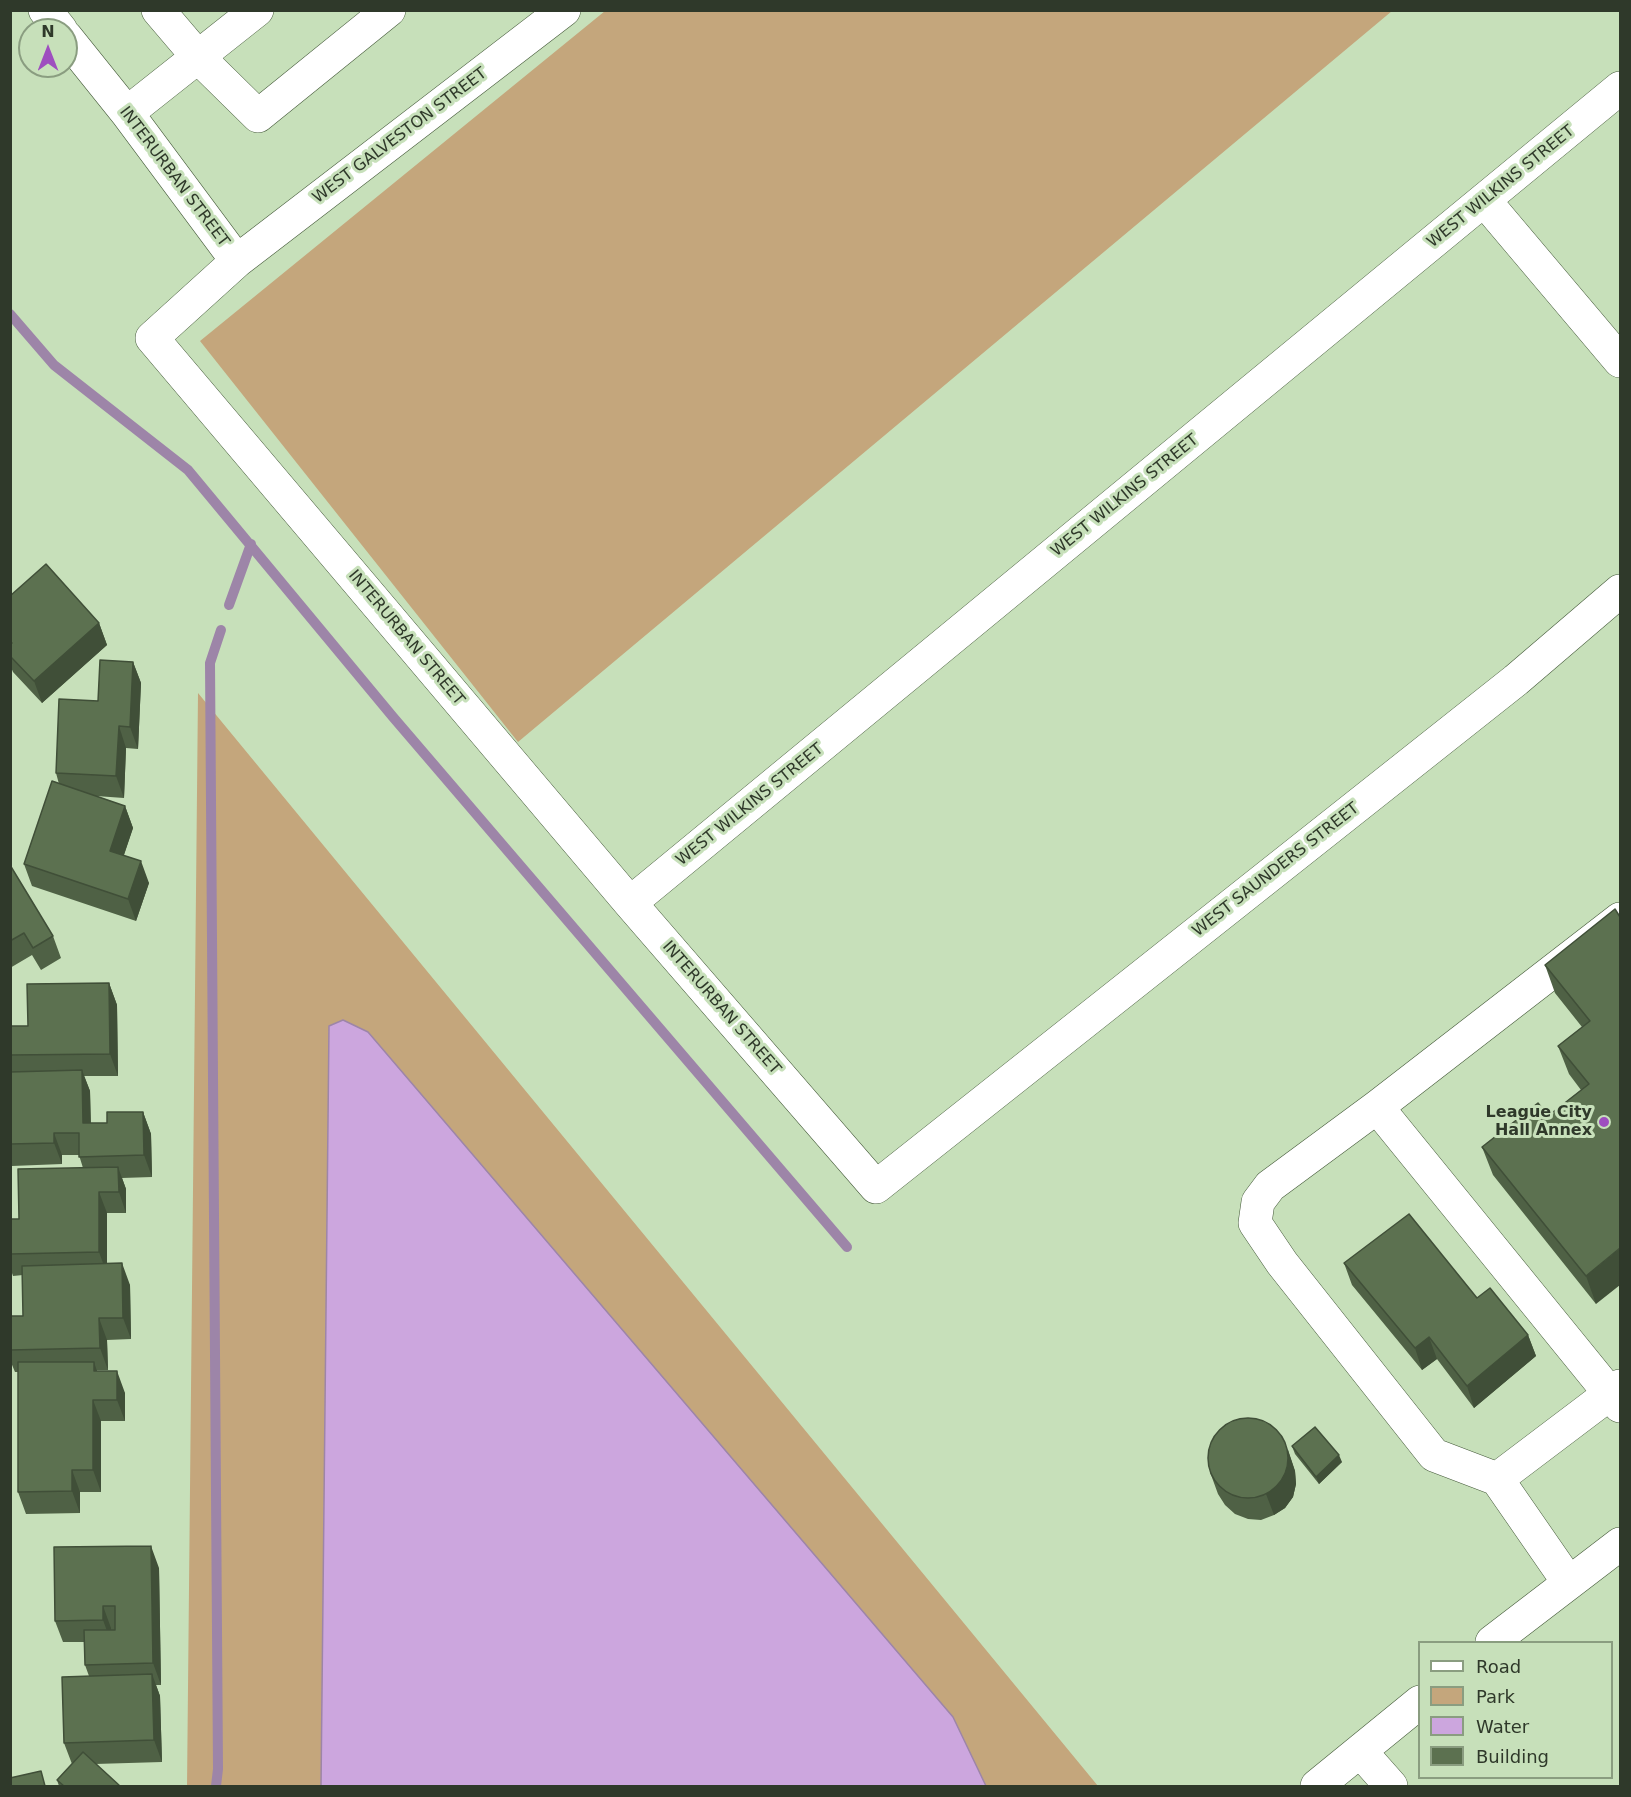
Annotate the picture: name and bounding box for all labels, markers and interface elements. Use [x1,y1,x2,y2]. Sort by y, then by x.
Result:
north arrow [18,18,78,78]
text: N [41,22,55,41]
street label: WEST GALVESTON STREET [309,64,491,208]
street label: INTERURBAN STREET [115,103,233,251]
street label: WEST WILKINS STREET [1424,122,1578,252]
street label: WEST WILKINS STREET [1048,431,1202,561]
street label: INTERURBAN STREET [344,567,468,709]
street label: WEST WILKINS STREET [673,740,827,870]
street label: WEST SAUNDERS STREET [1189,799,1363,941]
street label: INTERURBAN STREET [658,937,784,1079]
place label: League City Hall Annex [1486,1103,1592,1141]
marker: League City Hall Annex [1597,1115,1611,1129]
legend [1418,1641,1613,1779]
text: Road [1476,1656,1521,1677]
text: Park [1476,1686,1515,1707]
text: Water [1476,1716,1529,1737]
text: Building [1476,1746,1549,1767]

